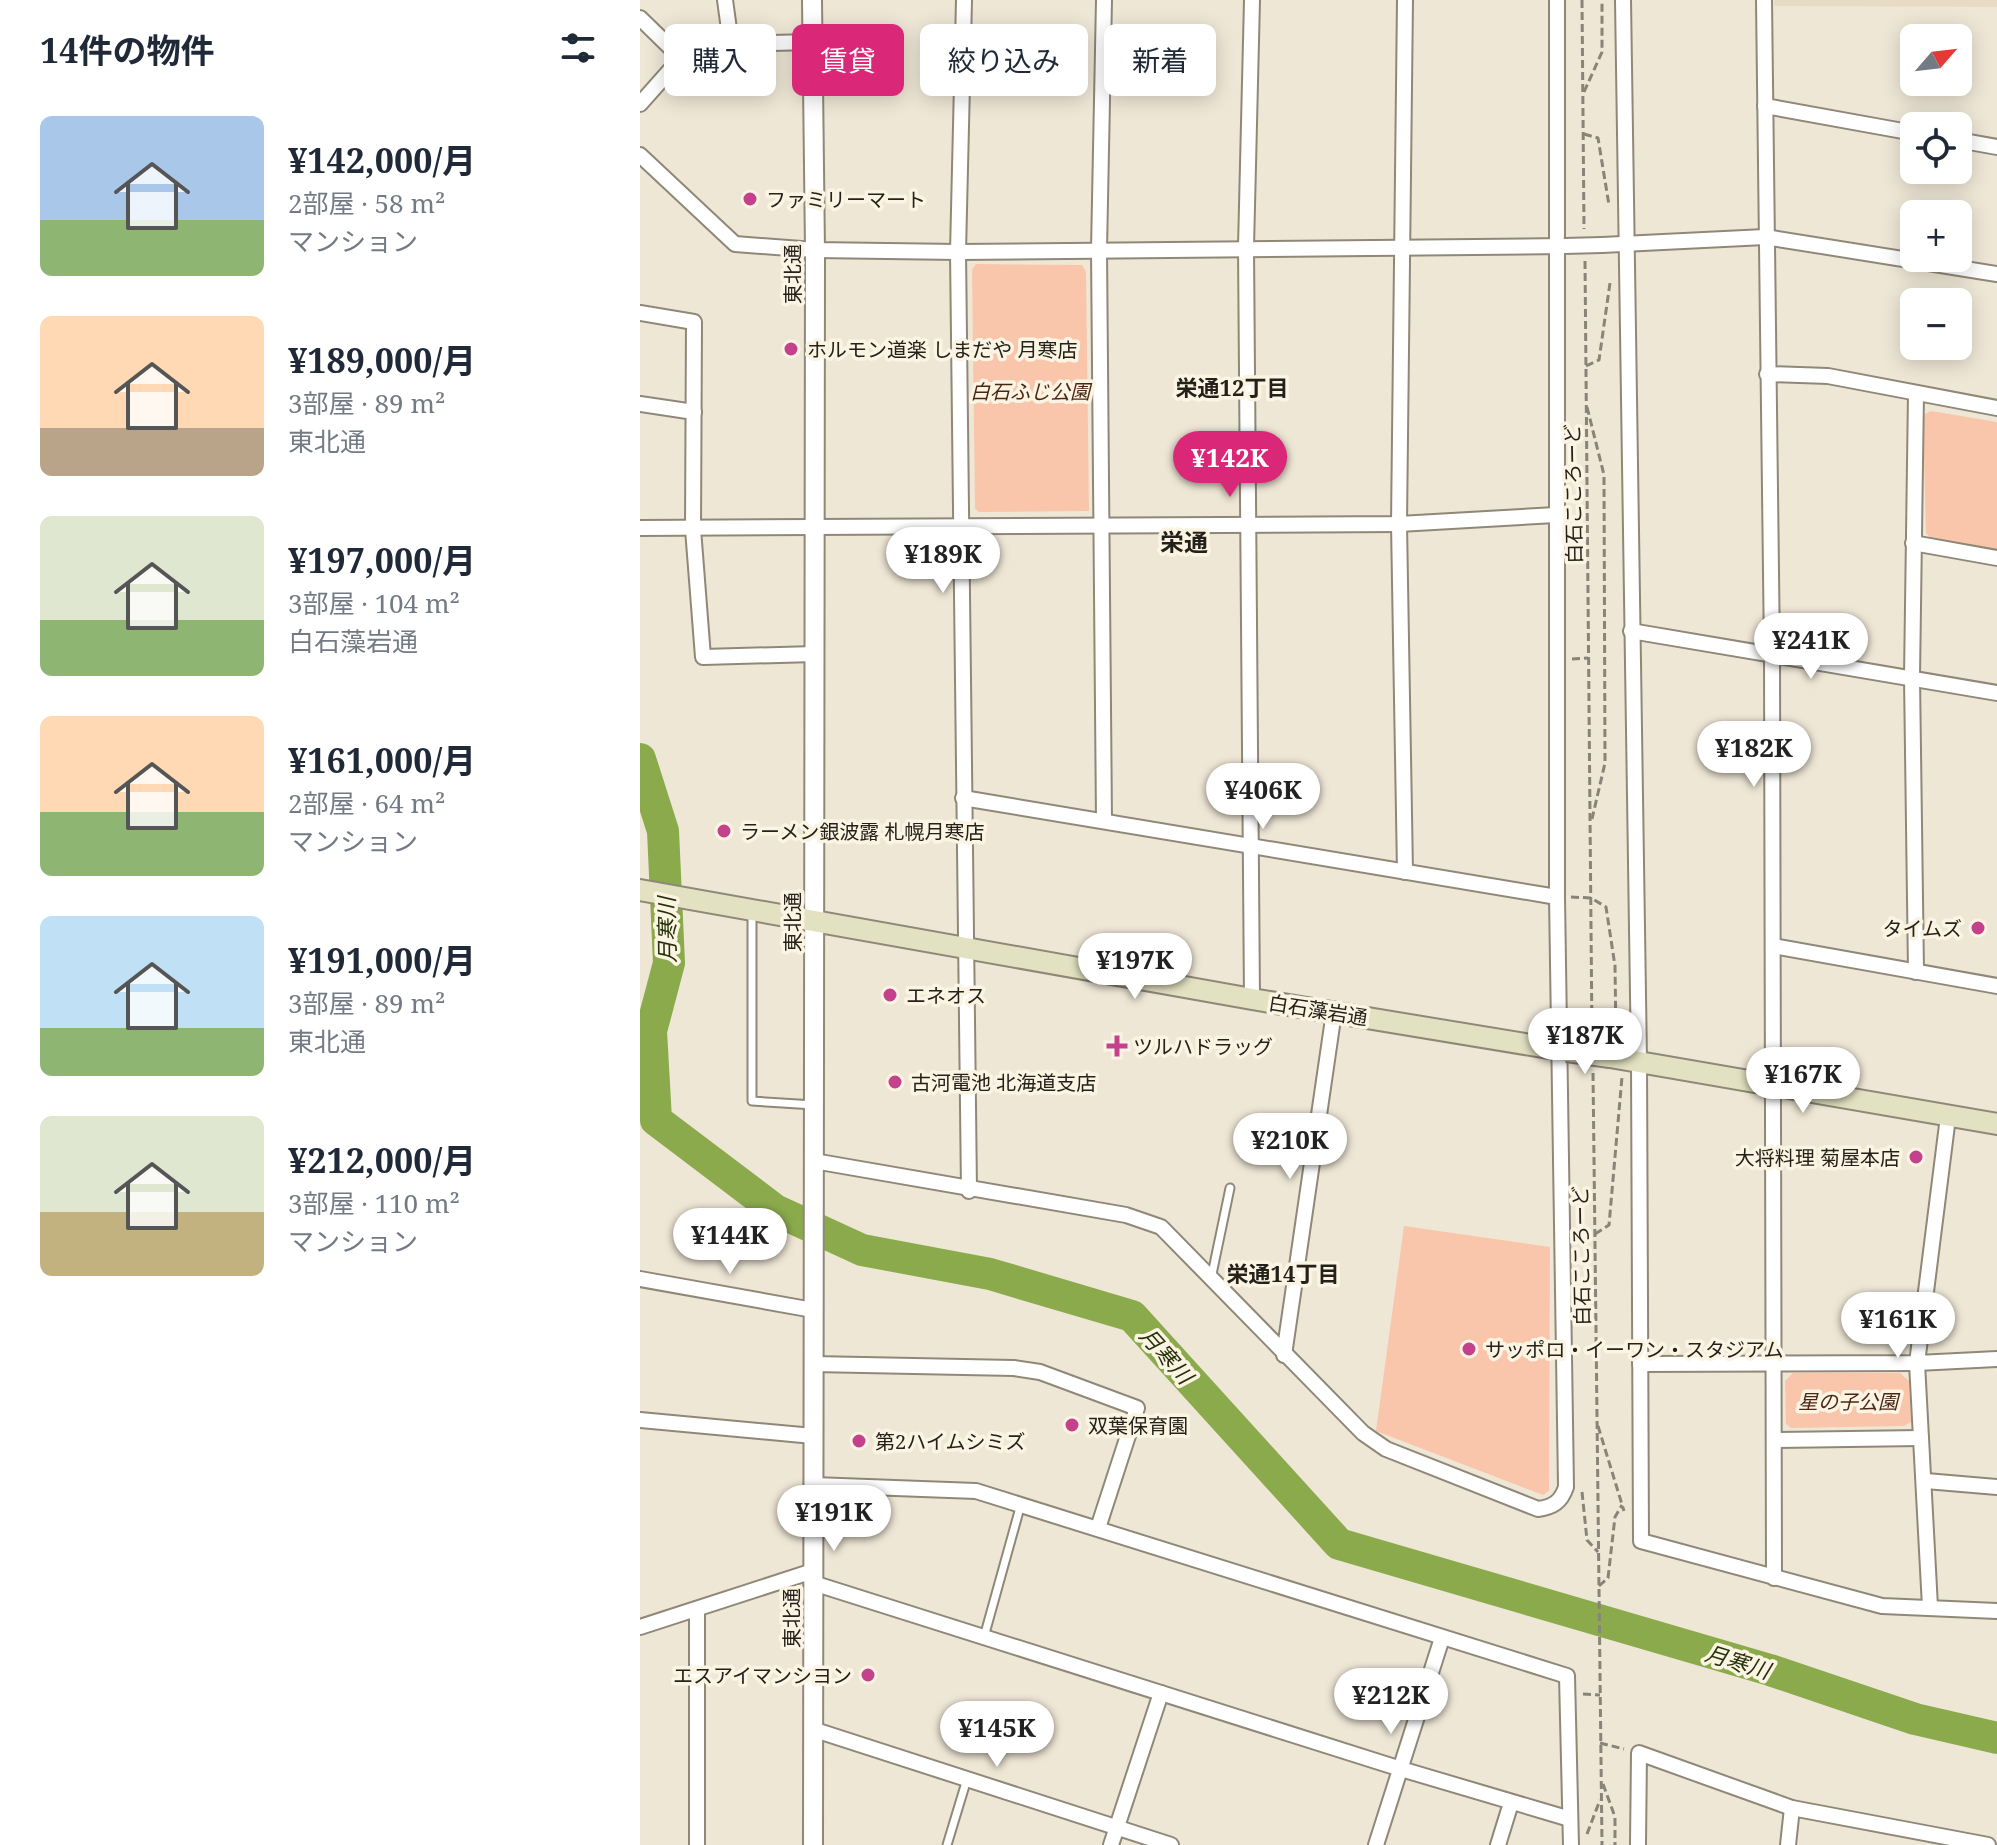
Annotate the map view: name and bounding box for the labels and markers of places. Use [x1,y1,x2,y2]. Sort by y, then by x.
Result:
place label: ファミリーマート [766,186,926,213]
marker: ファミリーマート [741,190,759,208]
place label: ホルモン道楽 しまだや 月寒店 [807,336,1077,363]
marker: ホルモン道楽 しまだや 月寒店 [782,340,800,358]
pin: ¥142K [1174,431,1286,499]
pin: ¥189K [887,527,999,595]
pin: ¥241K [1755,613,1867,681]
pin: ¥182K [1698,721,1810,789]
pin: ¥406K [1207,763,1319,831]
place label: ラーメン銀波露 札幌月寒店 [740,818,984,845]
marker: ラーメン銀波露 札幌月寒店 [715,822,733,840]
place label: タイムズ [1882,915,1962,942]
marker: タイムズ [1969,919,1987,937]
pin: ¥197K [1079,933,1191,1001]
place label: エネオス [906,982,986,1009]
marker: エネオス [881,986,899,1004]
pin: ¥187K [1529,1008,1641,1076]
place label: ツルハドラッグ [1133,1033,1273,1060]
marker: ツルハドラッグ [1108,1037,1126,1055]
pin: ¥167K [1747,1047,1859,1115]
place label: 古河電池 北海道支店 [911,1069,1096,1096]
marker: 古河電池 北海道支店 [886,1073,904,1091]
pin: ¥210K [1234,1113,1346,1181]
place label: 大将料理 菊屋本店 [1735,1144,1900,1171]
marker: 大将料理 菊屋本店 [1907,1148,1925,1166]
pin: ¥144K [674,1208,786,1276]
pin: ¥161K [1842,1292,1954,1360]
place label: サッポロ・イーワン・スタジアム [1485,1336,1784,1363]
marker: サッポロ・イーワン・スタジアム [1460,1340,1478,1358]
place label: 双葉保育園 [1088,1412,1188,1439]
marker: 双葉保育園 [1063,1416,1081,1434]
place label: 第2ハイムシミズ [875,1428,1025,1455]
marker: 第2ハイムシミズ [850,1432,868,1450]
pin: ¥191K [778,1485,890,1553]
place label: エスアイマンシヨン [673,1662,852,1689]
marker: エスアイマンシヨン [859,1666,877,1684]
pin: ¥212K [1335,1668,1447,1736]
pin: ¥145K [941,1701,1053,1769]

